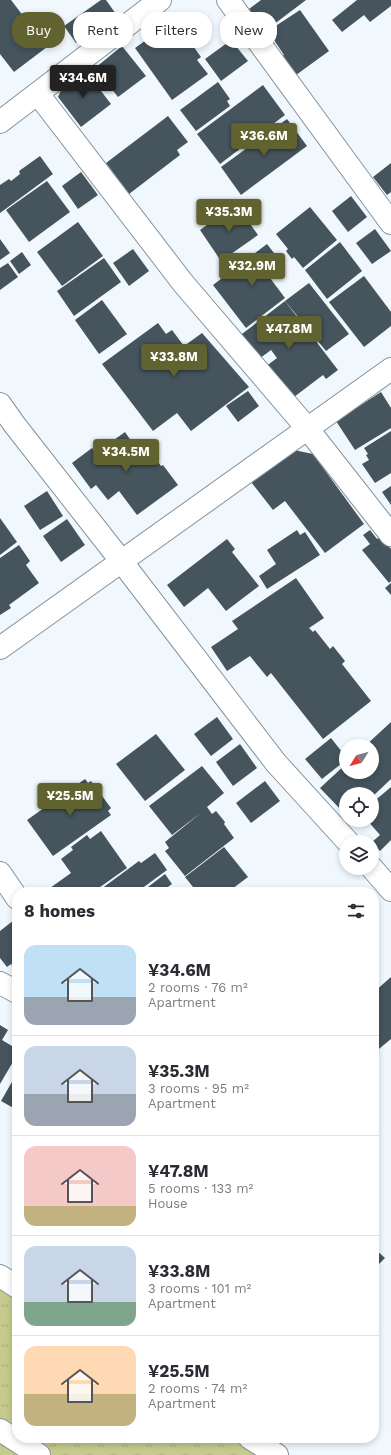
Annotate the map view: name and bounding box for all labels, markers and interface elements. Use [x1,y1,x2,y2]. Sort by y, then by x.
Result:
chip: Buy [12,12,65,48]
chip: Rent [73,12,133,48]
chip: Filters [141,12,212,48]
chip: New [220,12,277,48]
pin: ¥34.6M [50,65,116,99]
text: ¥34.6M [59,70,107,85]
pin: ¥36.6M [231,123,297,157]
text: ¥36.6M [240,128,288,143]
pin: ¥35.3M [196,199,262,233]
text: ¥35.3M [205,204,253,219]
pin: ¥32.9M [219,253,285,287]
text: ¥32.9M [228,258,276,273]
pin: ¥47.8M [256,316,322,350]
text: ¥47.8M [266,321,312,336]
pin: ¥33.8M [141,344,207,378]
text: ¥33.8M [150,349,198,364]
pin: ¥34.5M [93,439,159,473]
text: ¥34.5M [102,444,150,459]
north arrow [339,739,379,779]
map controls [339,739,379,875]
pin: ¥25.5M [37,783,103,817]
button: locate [339,787,379,827]
text: ¥25.5M [46,788,94,803]
button: layers [339,835,379,875]
icon: filters [345,900,367,922]
text: 8 homes [24,901,95,921]
text: ¥34.6M [148,960,211,980]
icon: home [56,961,104,1009]
text: 2 rooms · 76 m² [148,980,248,995]
text: Apartment [148,995,216,1010]
text: ¥35.3M [148,1061,210,1081]
icon: home [56,1062,104,1110]
text: 3 rooms · 95 m² [148,1081,249,1096]
text: Apartment [148,1096,216,1111]
text: ¥47.8M [148,1161,209,1181]
icon: home [56,1162,104,1210]
text: 5 rooms · 133 m² [148,1181,253,1196]
text: House [148,1196,188,1211]
text: ¥33.8M [148,1261,211,1281]
icon: home [56,1262,104,1310]
text: 3 rooms · 101 m² [148,1281,251,1296]
text: Apartment [148,1296,216,1311]
text: ¥25.5M [148,1361,210,1381]
icon: home [56,1362,104,1410]
text: 2 rooms · 74 m² [148,1381,247,1396]
text: Apartment [148,1396,216,1411]

